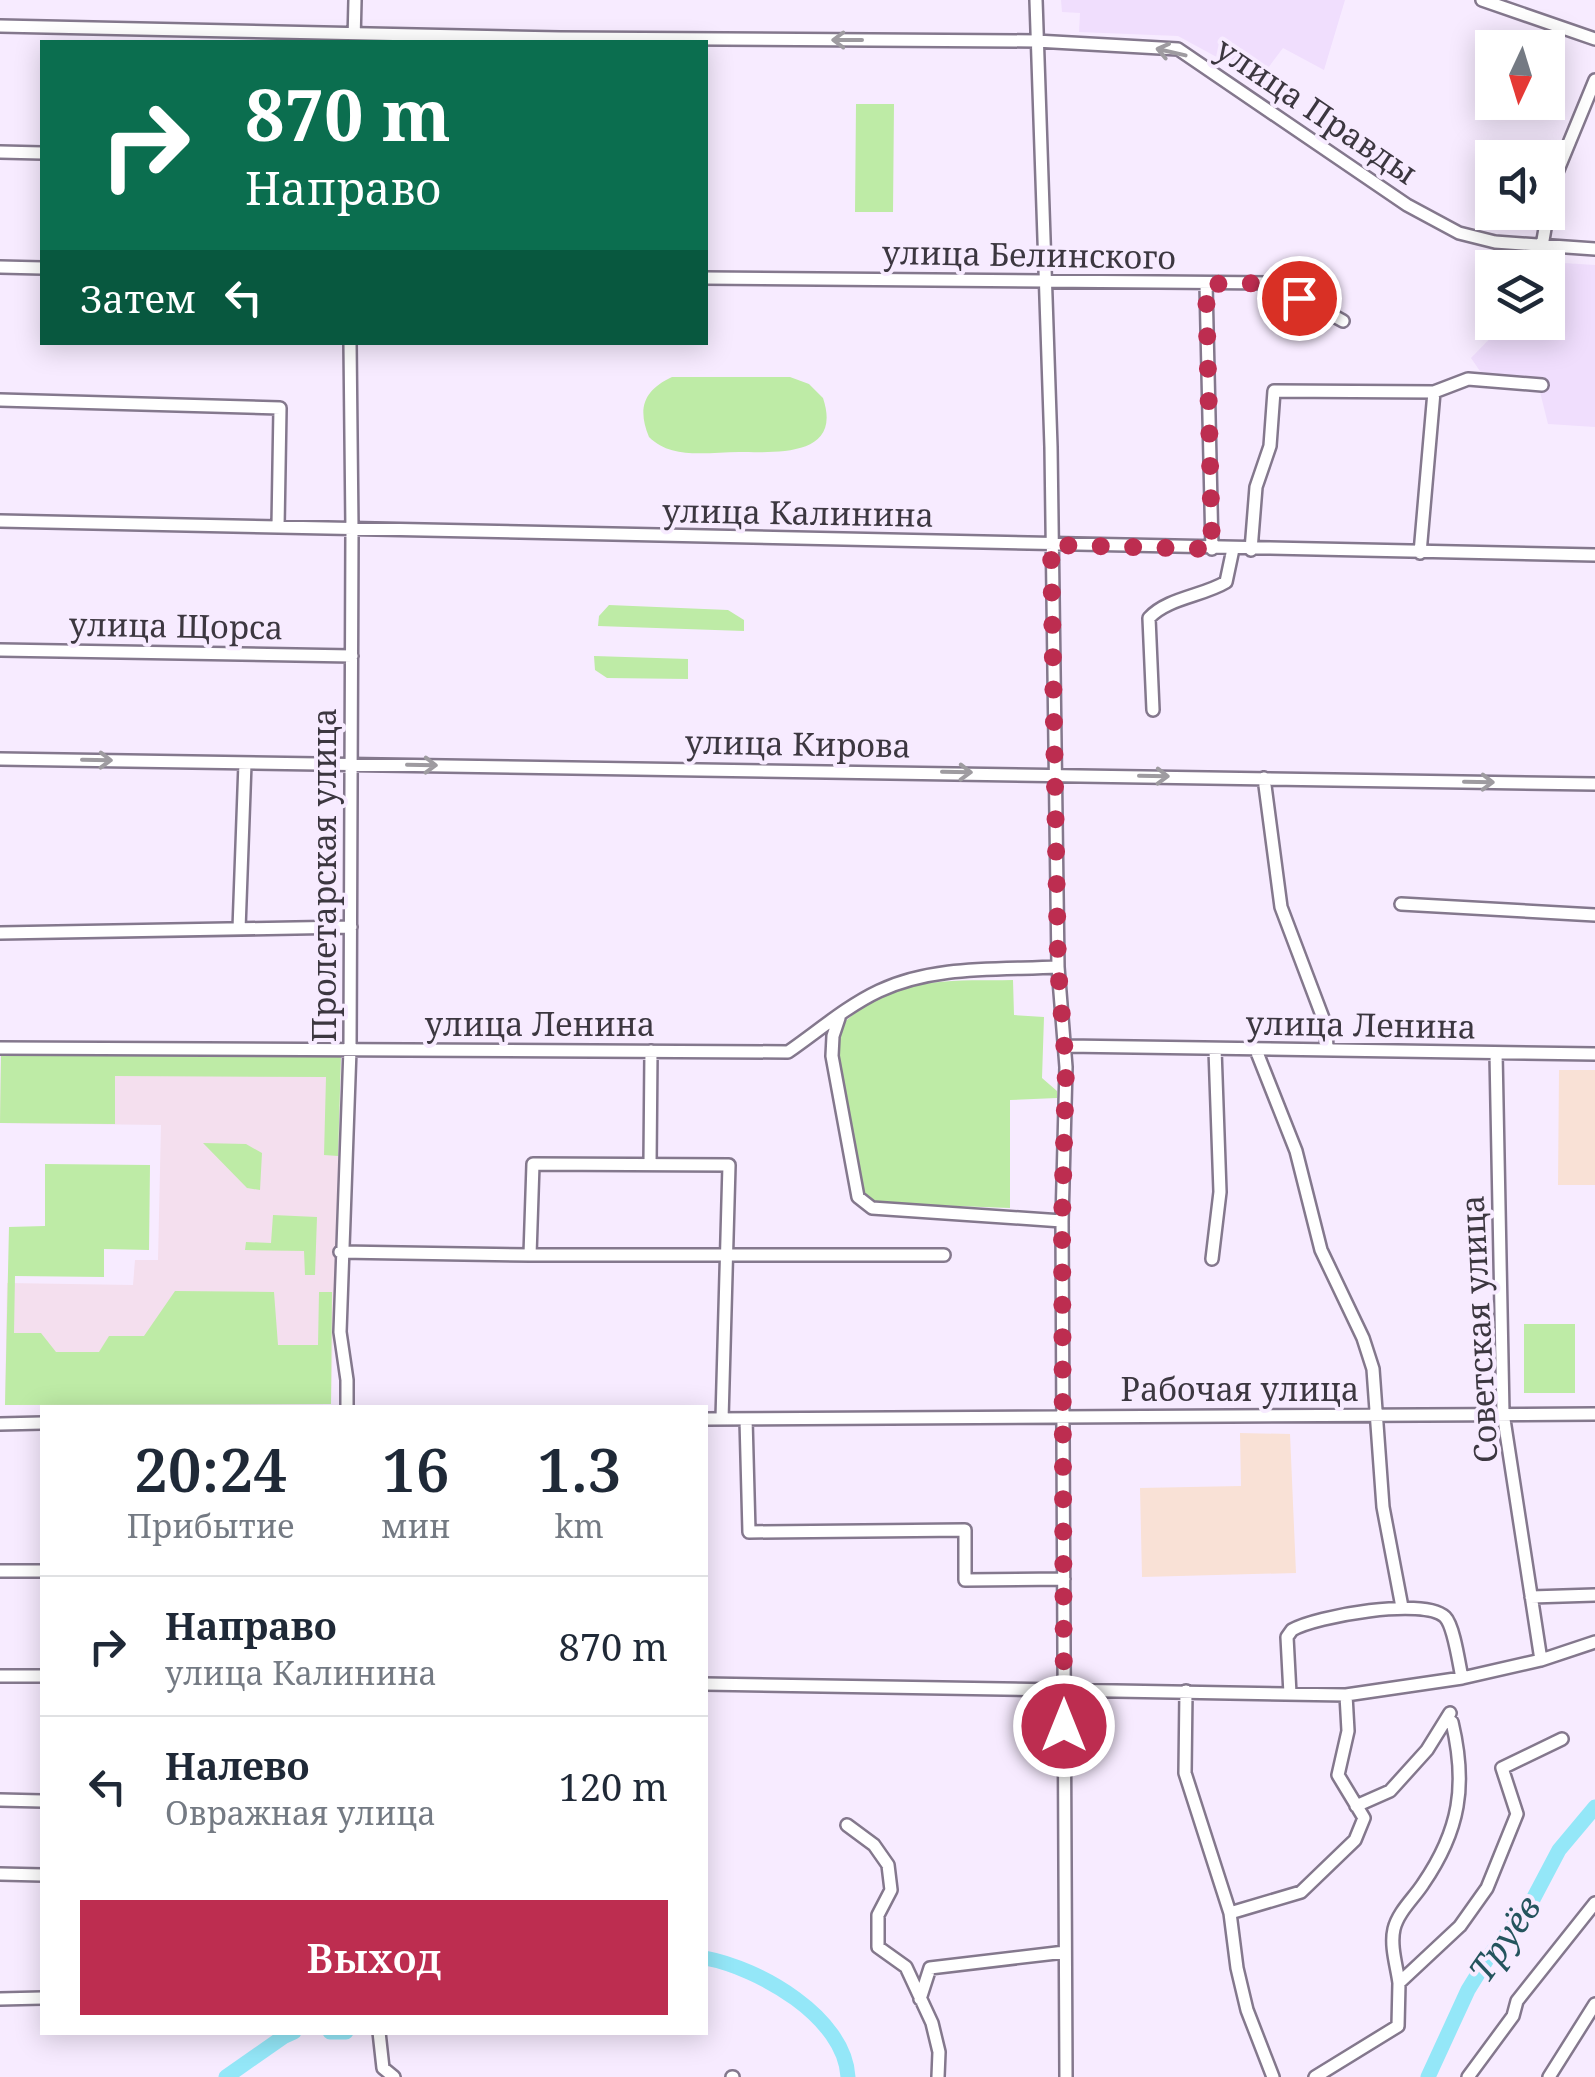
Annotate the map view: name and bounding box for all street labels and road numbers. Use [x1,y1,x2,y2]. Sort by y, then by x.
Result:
street label: улица Правды [1208,27,1426,193]
street label: улица Белинского [882,230,1176,278]
street label: улица Калинина [662,488,934,536]
street label: улица Щорса [68,602,284,648]
street label: Пролетарская улица [302,708,345,1042]
street label: улица Кирова [685,720,911,766]
street label: улица Ленина [1245,1000,1477,1048]
street label: улица Ленина [425,1002,655,1045]
street label: Советская улица [1450,1194,1506,1464]
street label: Рабочая улица [1121,1367,1359,1410]

